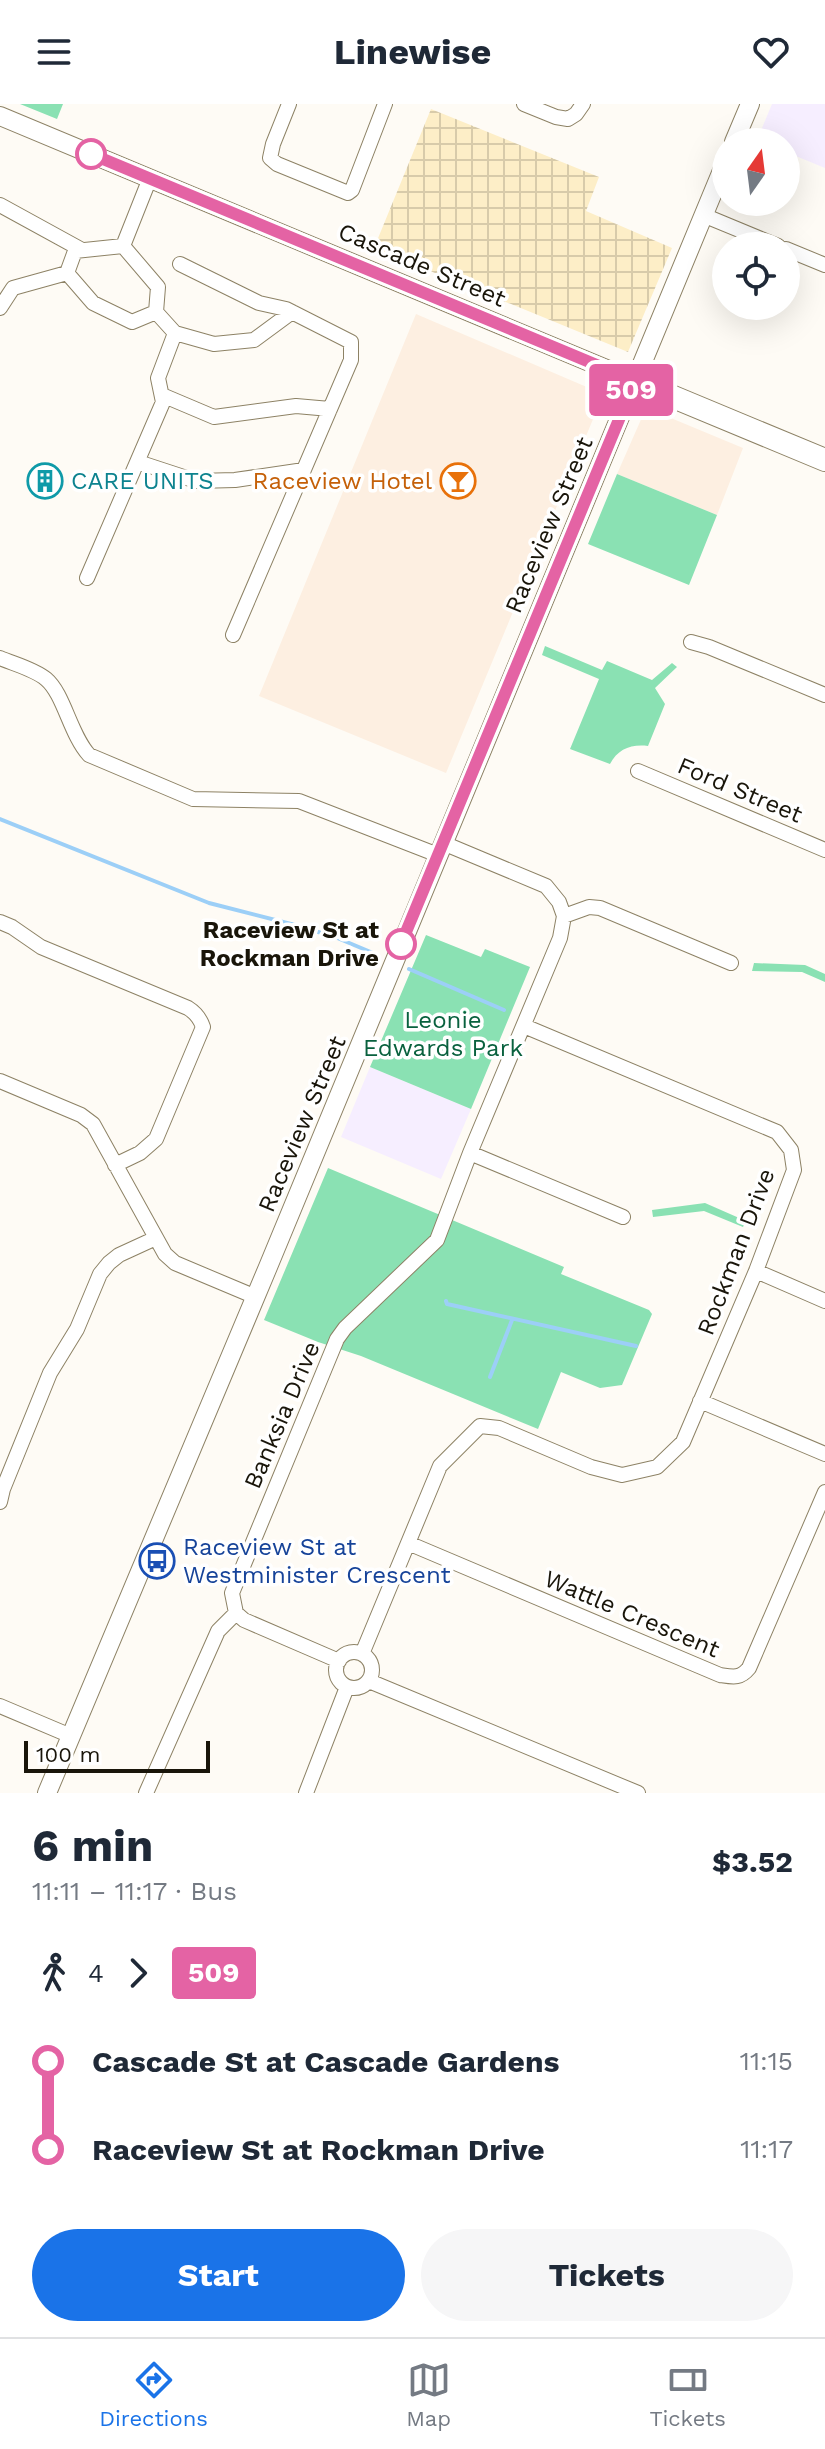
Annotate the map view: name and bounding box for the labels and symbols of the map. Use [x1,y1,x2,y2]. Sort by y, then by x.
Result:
north arrow [712,128,800,216]
unlabelled marker [76,139,106,169]
street label: Cascade Street [334,217,510,313]
line badge: 509 [585,364,677,416]
street label: Raceview Street [499,433,599,617]
building icon: CARE UNITS [26,462,64,500]
bar icon: Raceview Hotel [439,462,477,500]
place label: CARE UNITS [71,467,214,495]
place label: Raceview Hotel [253,467,433,495]
street label: Ford Street [673,751,807,829]
place label: Raceview St at Rockman Drive [200,916,380,972]
marker: Raceview St at Rockman Drive [386,929,416,959]
park label: Leonie Edwards Park [363,1006,523,1062]
street label: Raceview Street [252,1032,352,1216]
street label: Rockman Drive [691,1165,781,1339]
street label: Banksia Drive [238,1337,326,1493]
place label: Raceview St at Westminister Crescent [183,1533,451,1589]
bus stop icon: Raceview St at Westminister Crescent [138,1542,176,1580]
street label: Wattle Crescent [540,1564,724,1664]
scale bar [24,1737,210,1773]

